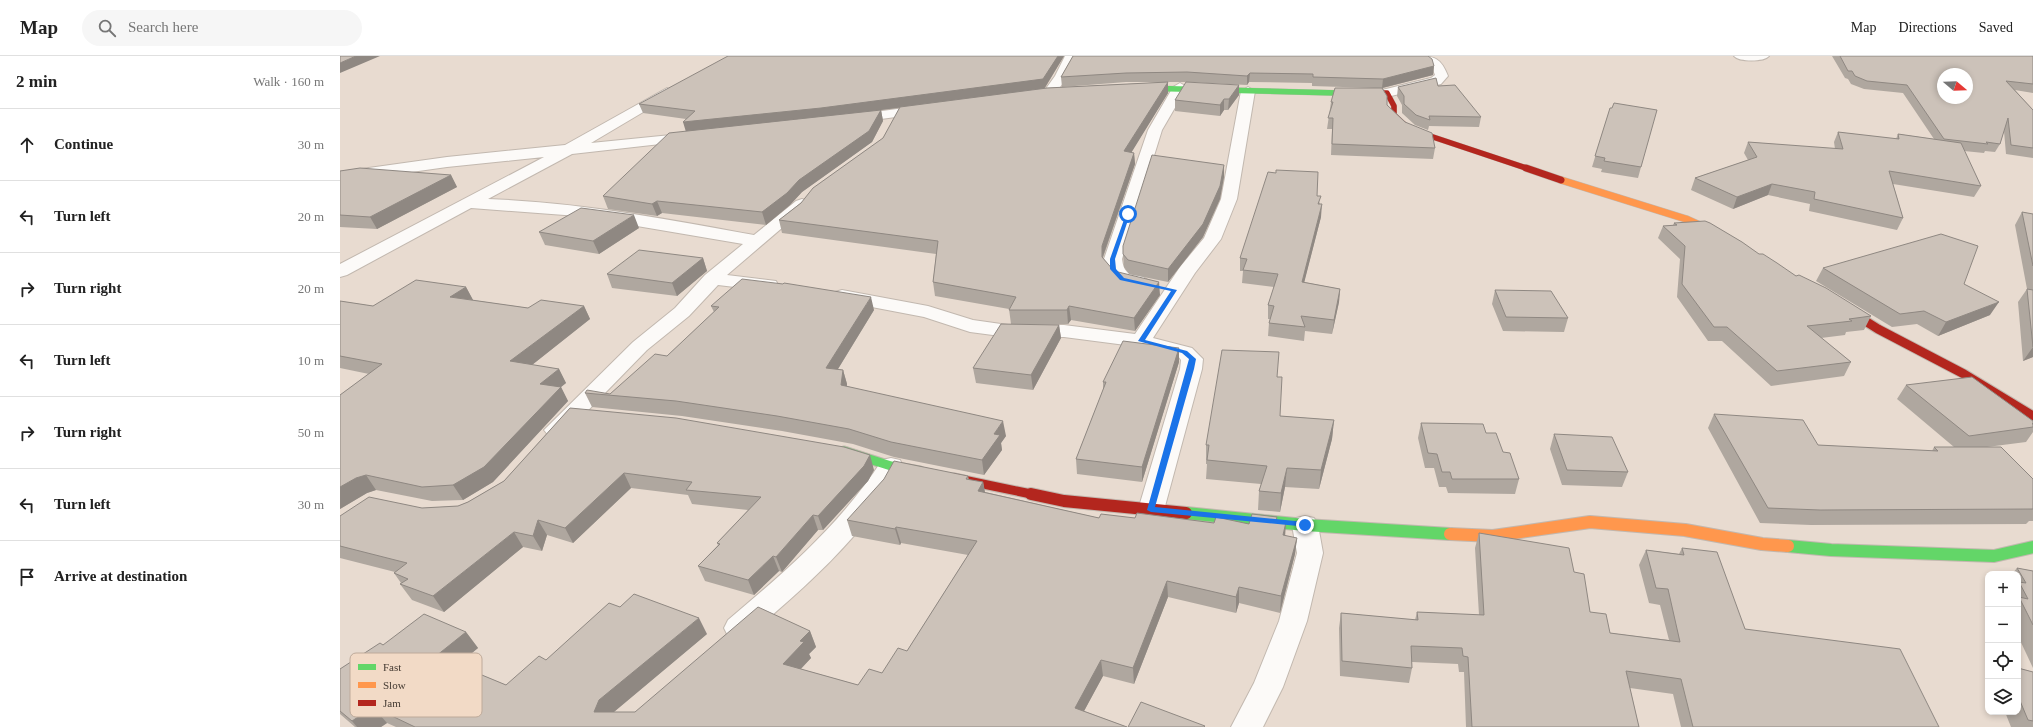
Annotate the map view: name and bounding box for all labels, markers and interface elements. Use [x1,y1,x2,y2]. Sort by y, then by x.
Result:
search box [82,10,362,46]
text: Map [20,17,58,38]
icon: search [96,17,118,39]
text: Search here [128,19,198,35]
text: Map [1851,20,1876,35]
text: Directions [1898,20,1957,35]
text: Saved [1979,20,2013,35]
north arrow [1937,68,1973,104]
text: 2 min [16,72,57,91]
text: Walk · 160 m [253,74,324,89]
icon: ahead [16,134,38,156]
text: Continue [54,136,113,152]
text: 30 m [298,137,324,152]
route start [1119,205,1137,223]
icon: left [16,206,38,228]
text: Turn left [54,208,111,224]
text: 20 m [298,209,324,224]
icon: right [16,278,38,300]
text: Turn right [54,280,121,296]
text: 20 m [298,281,324,296]
icon: left [16,350,38,372]
text: Turn left [54,352,111,368]
text: 10 m [298,353,324,368]
icon: right [16,422,38,444]
text: Turn right [54,424,121,440]
text: 50 m [298,425,324,440]
icon: left [16,494,38,516]
text: Turn left [54,496,111,512]
text: 30 m [298,497,324,512]
route end [1296,516,1314,534]
icon: arrive [16,566,38,588]
text: Arrive at destination [54,568,187,584]
map controls [1985,571,2021,715]
button: + [1985,571,2021,607]
button: − [1985,607,2021,643]
button: locate [1985,643,2021,679]
legend [350,653,482,717]
text: Fast [383,661,401,673]
text: Slow [383,679,406,691]
button: layers [1985,679,2021,715]
text: Jam [383,697,401,709]

